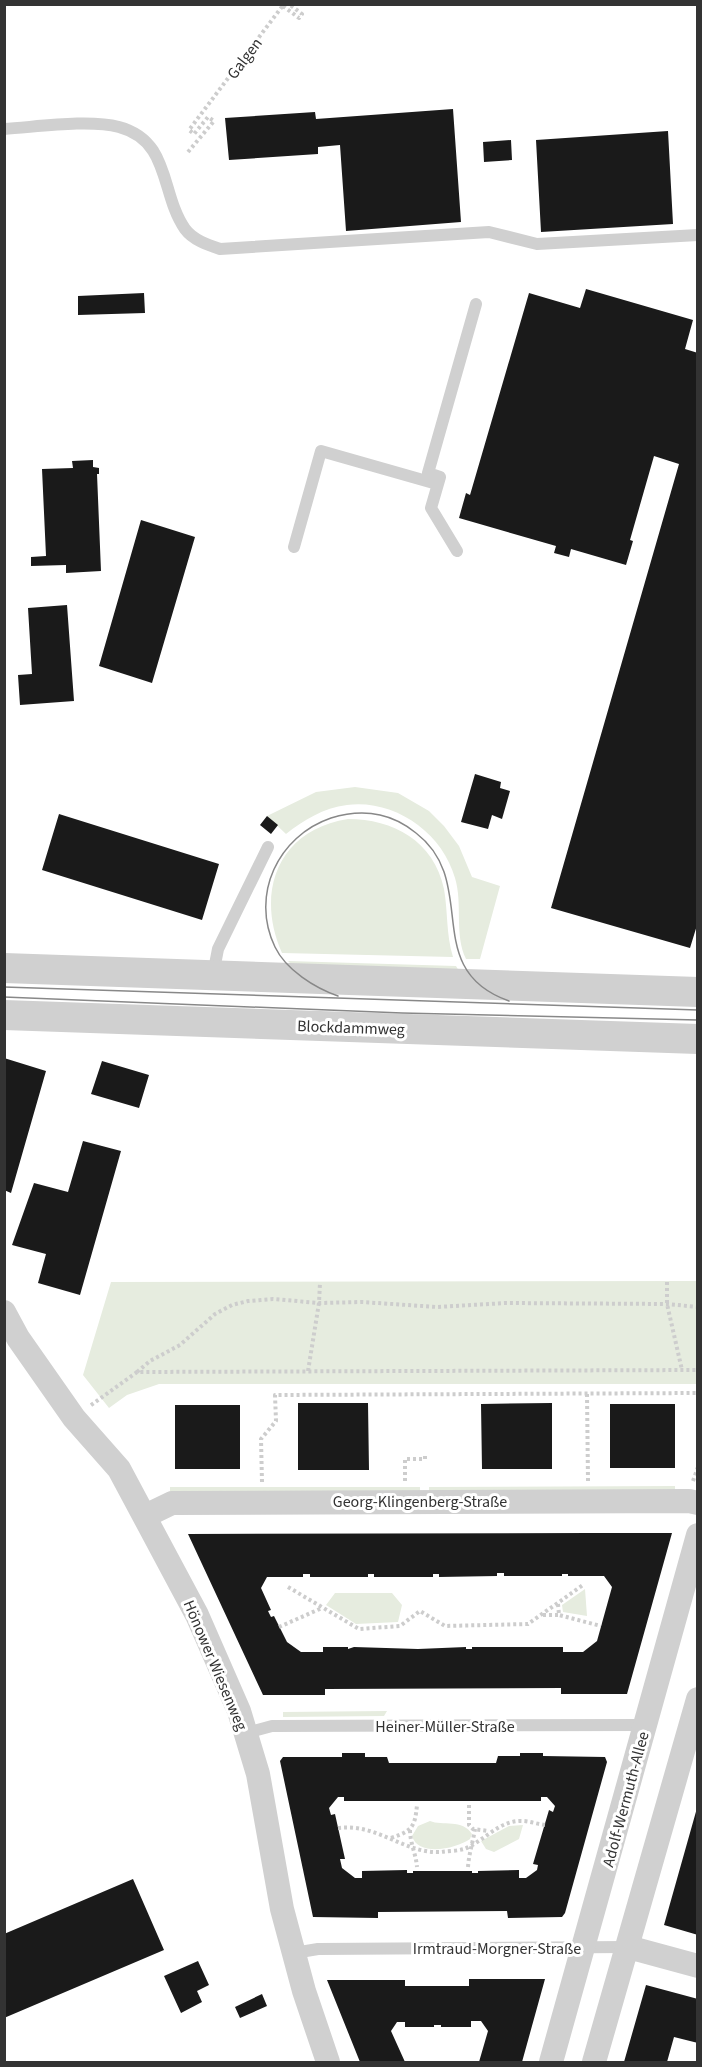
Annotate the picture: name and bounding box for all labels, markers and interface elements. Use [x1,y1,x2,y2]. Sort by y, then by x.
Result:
street label: Galgen [222,33,268,84]
street label: Blockdammweg [297,1015,405,1041]
street label: Georg-Klingenberg-Straße [333,1491,507,1513]
street label: Hönower Wiesenweg [178,1597,253,1734]
street label: Heiner-Müller-Straße [375,1716,515,1738]
street label: Adolf-Wermuth-Allee [597,1729,655,1869]
street label: Irmtraud-Morgner-Straße [413,1938,581,1960]

